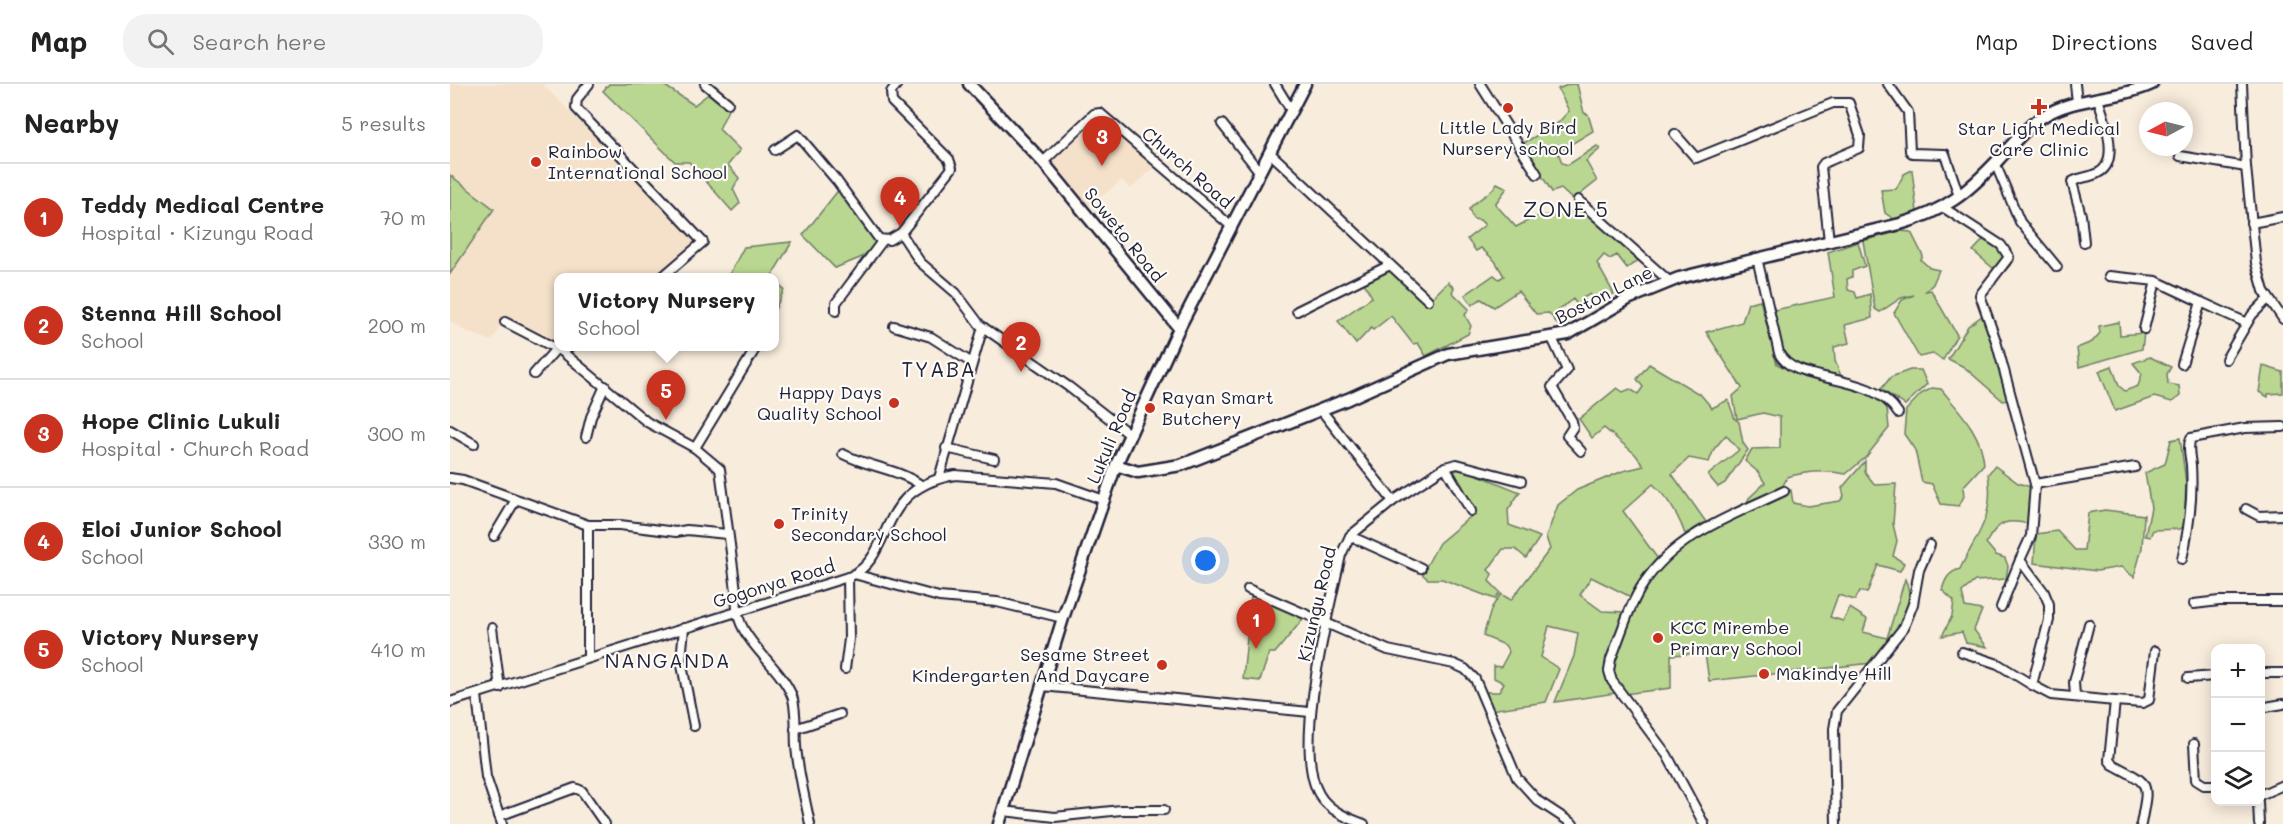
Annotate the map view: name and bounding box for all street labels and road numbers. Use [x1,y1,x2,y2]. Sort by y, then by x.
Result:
street label: Church Road [1137,121,1238,213]
street label: Soweto Road [1079,182,1170,287]
street label: Boston Lane [1551,259,1657,329]
street label: Lukuli Road [1081,386,1142,487]
street label: Kizungu Road [1291,544,1341,664]
street label: Gogonya Road [710,553,838,613]

